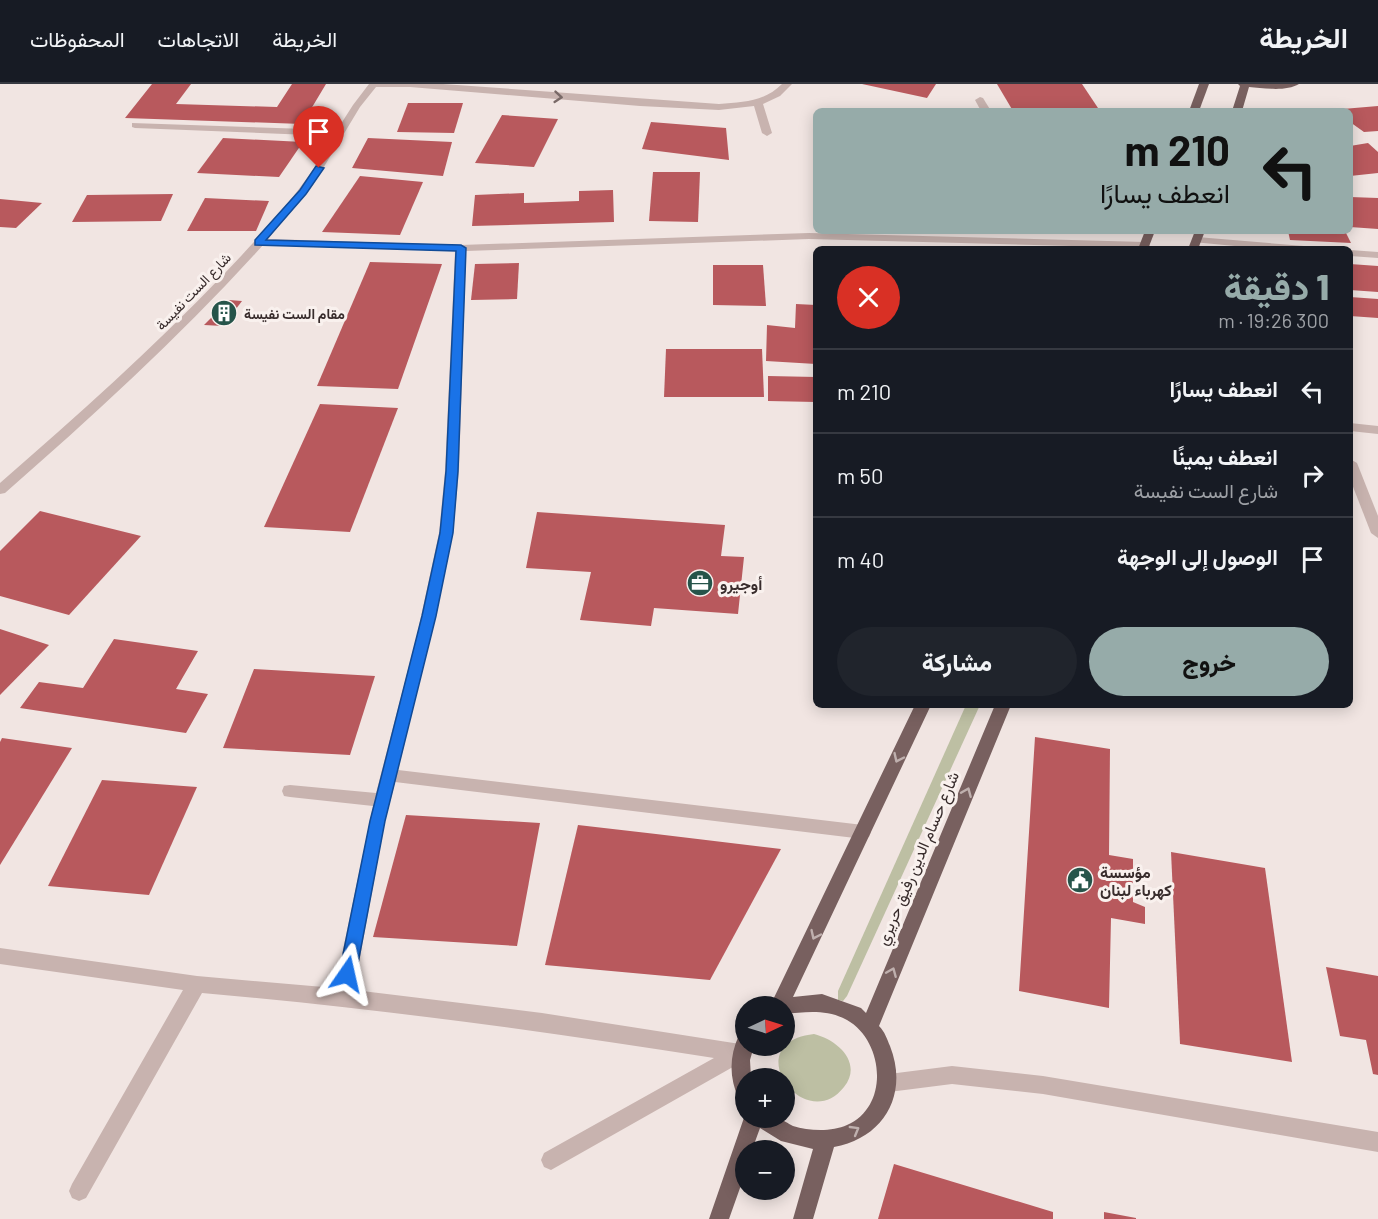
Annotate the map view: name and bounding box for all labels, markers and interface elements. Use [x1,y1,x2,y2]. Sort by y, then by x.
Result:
text: الخريطة [1259,20,1348,54]
text: المحفوظات [30,26,125,51]
text: الاتجاهات [158,26,239,51]
text: الخريطة [272,26,337,51]
one-way arrow [554,90,563,103]
pin [293,106,344,168]
icon: arrive [302,115,335,148]
text: 210 m [1124,124,1230,174]
icon: left [1251,132,1329,210]
text: انعطف يسارًا [1100,176,1230,208]
street label: شارع الست نفيسة [152,249,236,335]
text: 1 دقيقة [1224,264,1329,307]
button: close [837,266,900,329]
building icon: مقام الست نفيسة [209,298,239,328]
place label: مقام الست نفيسة [244,305,345,323]
text: 300 m · 19:26 [1218,308,1329,332]
text: انعطف يسارًا [1169,375,1278,401]
icon: left [1296,375,1329,408]
text: 210 m [837,378,891,404]
text: انعطف يمينًا [1172,443,1278,469]
icon: right [1296,459,1329,492]
text: 50 m [837,462,883,488]
text: شارع الست نفيسة [1134,478,1278,502]
text: الوصول إلى الوجهة [1117,543,1278,569]
icon: arrive [1296,543,1329,576]
text: 40 m [837,546,884,572]
office icon: أوجيرو [685,568,715,598]
place label: أوجيرو [720,574,762,595]
button: مشاركة [837,627,1077,696]
button: خروج [1089,627,1329,696]
one-way arrow [894,751,906,762]
street label: شارع حسام الدين رفيق حريري [872,768,967,950]
one-way arrow [960,787,972,798]
place label: مؤسسة كهرباء لبنان [1100,862,1172,901]
public building icon: مؤسسة كهرباء لبنان [1065,865,1095,895]
one-way arrow [811,928,823,939]
position arrow [315,942,379,1006]
one-way arrow [885,967,897,978]
north arrow [735,996,795,1056]
map controls [735,996,795,1200]
button: + [735,1068,795,1128]
one-way arrow [849,1126,859,1137]
button: − [735,1140,795,1200]

